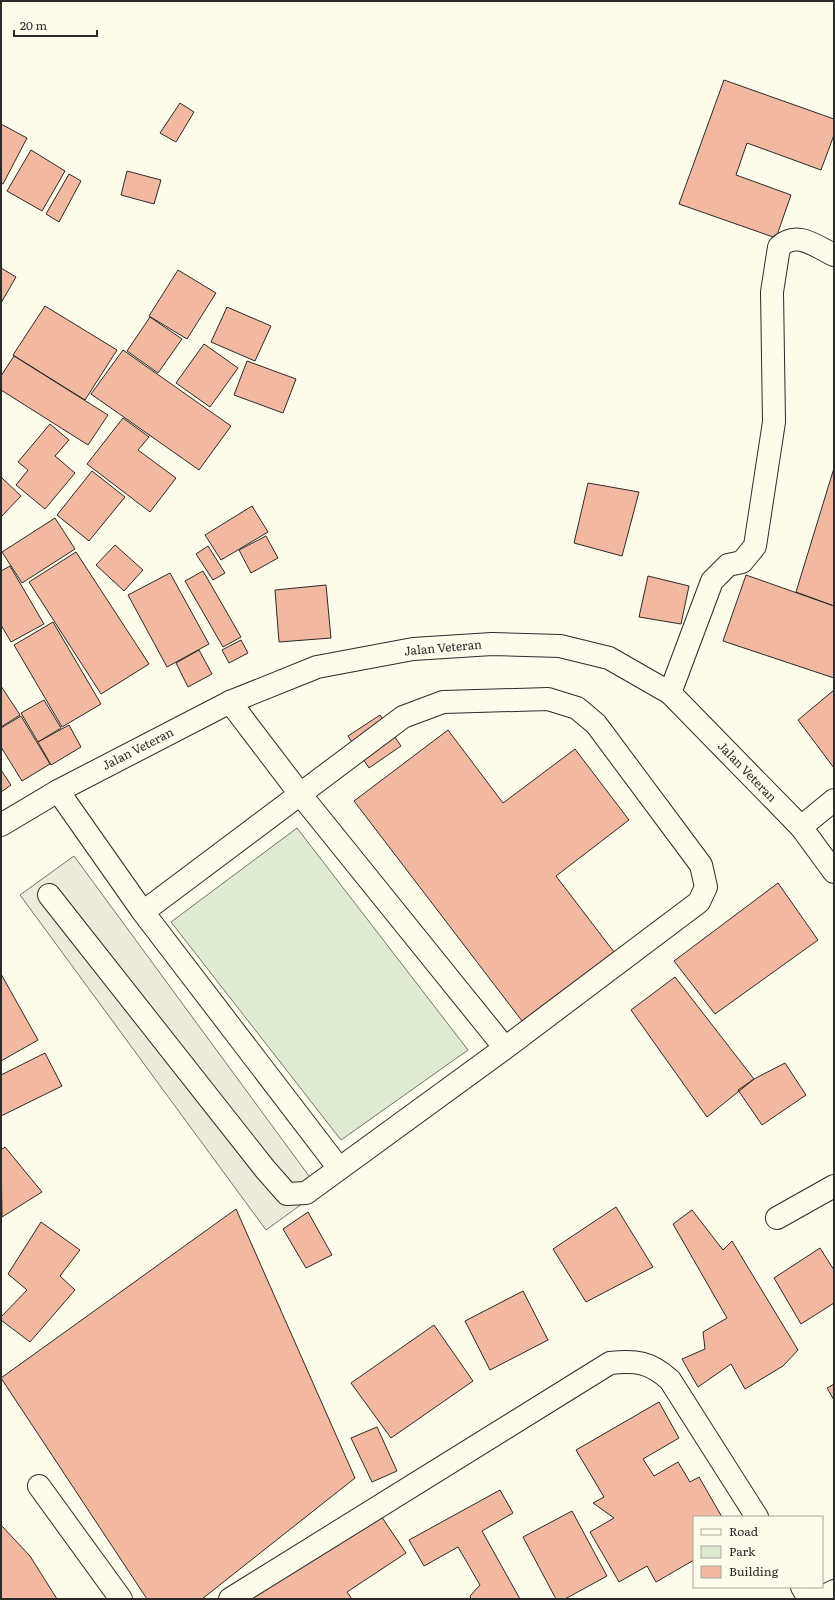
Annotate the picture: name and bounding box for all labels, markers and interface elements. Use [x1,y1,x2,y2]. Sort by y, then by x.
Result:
scale bar [14,12,97,38]
text: 20 m [20,16,47,34]
street label: Jalan Veteran [403,635,483,659]
street label: Jalan Veteran [99,722,176,774]
street label: Jalan Veteran [714,737,781,806]
legend [693,1516,823,1588]
text: Road [729,1522,759,1540]
text: Park [729,1542,756,1560]
text: Building [729,1562,779,1580]

